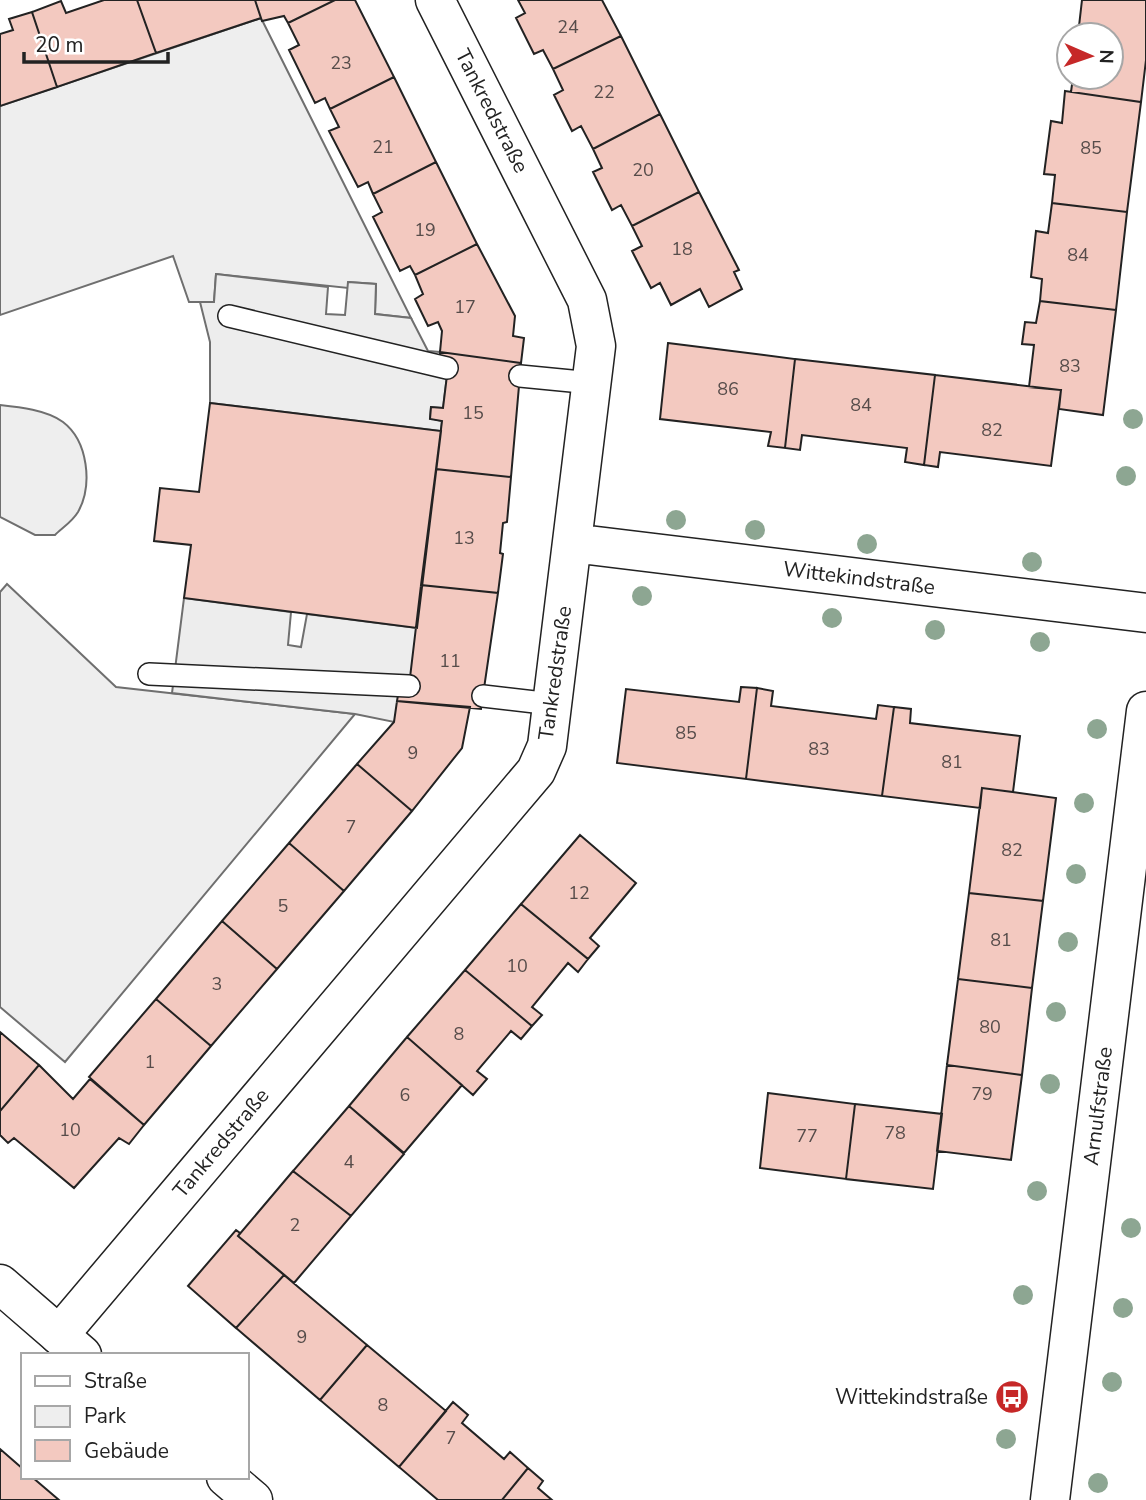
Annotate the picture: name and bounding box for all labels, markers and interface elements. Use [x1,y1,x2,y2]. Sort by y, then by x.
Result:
house number: 24 [557,15,579,39]
scale bar [24,21,168,65]
north arrow [1055,21,1125,91]
text: 20 m [35,31,84,59]
street label: Tankredstraße [449,44,535,178]
text: N [1093,49,1119,64]
house number: 23 [330,51,352,75]
house number: 22 [593,80,615,104]
house number: 21 [372,135,394,159]
house number: 85 [1080,136,1102,160]
house number: 20 [632,158,654,182]
house number: 19 [414,218,436,242]
house number: 18 [671,237,693,261]
house number: 84 [1067,243,1089,267]
house number: 17 [454,295,476,319]
house number: 83 [1059,354,1081,378]
house number: 86 [717,377,739,401]
house number: 84 [850,393,872,417]
house number: 15 [462,401,484,425]
house number: 82 [981,418,1003,442]
house number: 13 [453,526,475,550]
street label: Wittekindstraße [781,555,937,601]
street label: Tankredstraße [532,604,578,742]
house number: 11 [439,649,461,673]
house number: 85 [675,721,697,745]
house number: 83 [808,737,830,761]
house number: 9 [408,741,418,765]
house number: 81 [941,750,963,774]
house number: 7 [346,815,356,839]
house number: 82 [1001,838,1023,862]
house number: 12 [568,881,590,905]
house number: 5 [278,894,288,918]
house number: 81 [990,928,1012,952]
house number: 10 [506,954,528,978]
house number: 3 [212,972,222,996]
house number: 80 [979,1015,1001,1039]
house number: 8 [454,1022,464,1046]
street label: Arnulfstraße [1077,1045,1119,1167]
house number: 1 [145,1050,155,1074]
street label: Tankredstraße [167,1082,275,1204]
house number: 79 [971,1082,993,1106]
house number: 6 [400,1083,410,1107]
house number: 10 [59,1118,81,1142]
house number: 78 [884,1121,906,1145]
house number: 77 [796,1124,818,1148]
house number: 4 [344,1150,355,1174]
house number: 2 [290,1213,300,1237]
house number: 9 [297,1325,307,1349]
legend [21,1353,248,1479]
text: Straße [84,1367,147,1395]
bus stop icon: Wittekindstraße [993,1378,1031,1416]
place label: Wittekindstraße [835,1383,988,1411]
house number: 8 [378,1393,388,1417]
text: Park [84,1402,126,1430]
house number: 7 [446,1426,456,1450]
text: Gebäude [84,1437,169,1465]

